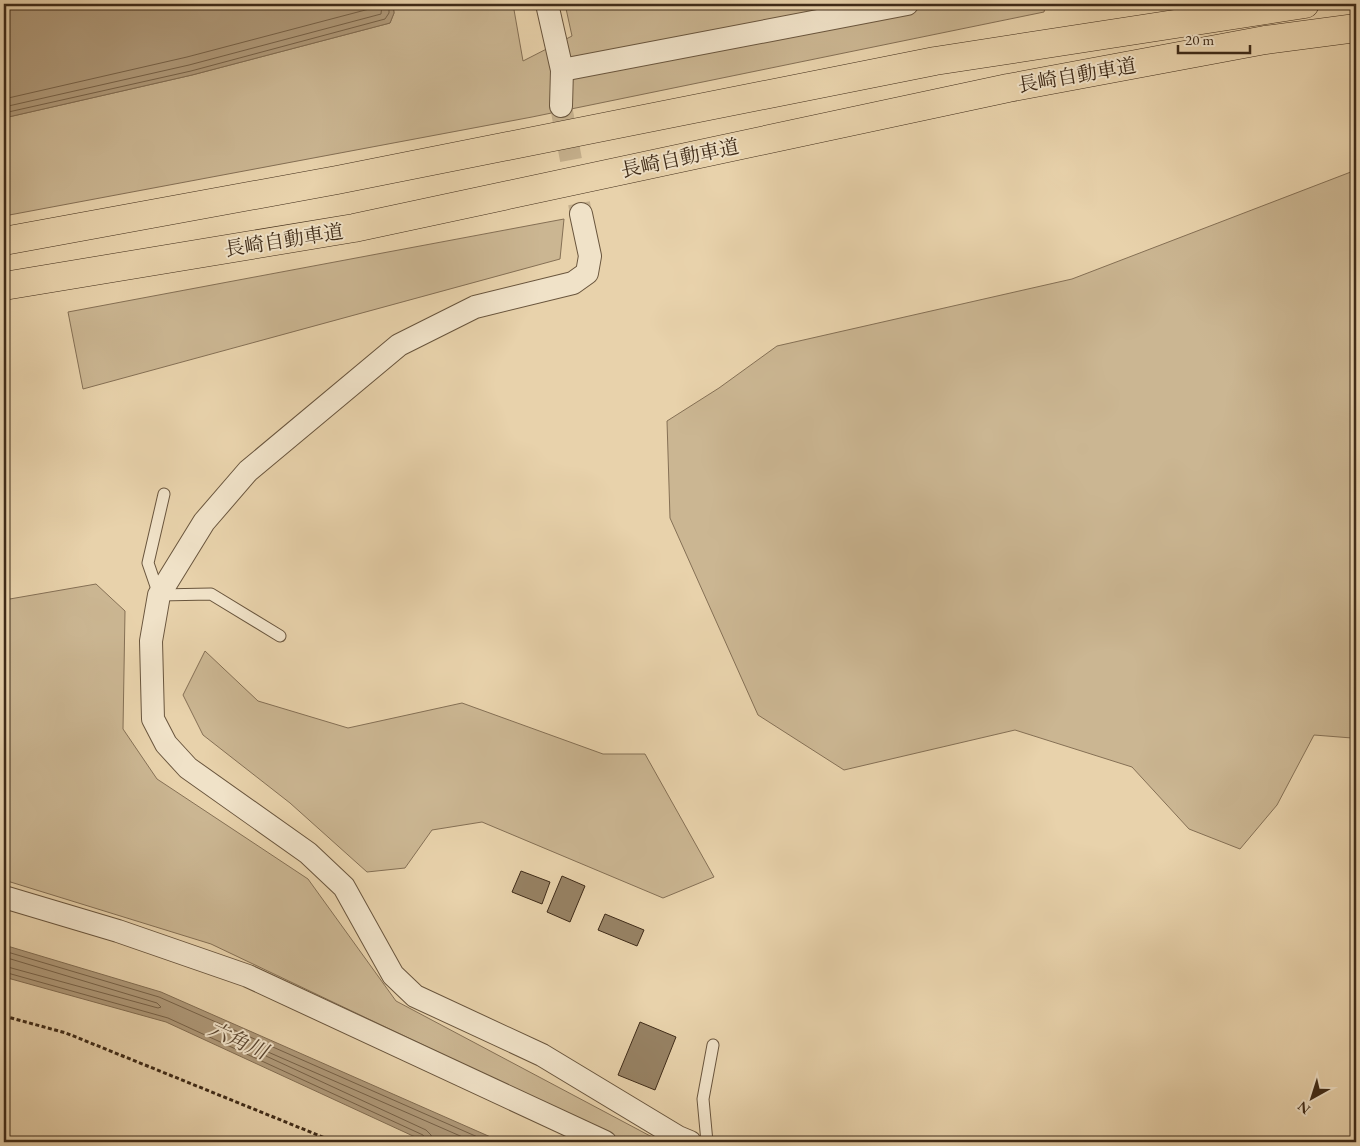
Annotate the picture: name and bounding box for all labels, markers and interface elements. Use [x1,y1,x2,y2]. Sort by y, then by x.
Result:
scale bar [1178,22,1250,54]
text: 20 m [1185,30,1214,49]
street label: 長崎自動車道 [1016,52,1138,98]
street label: 長崎自動車道 [619,133,741,183]
street label: 長崎自動車道 [223,218,345,262]
water label: 六角川 [204,1015,274,1066]
north arrow [1288,1074,1338,1124]
text: N [1293,1097,1314,1119]

